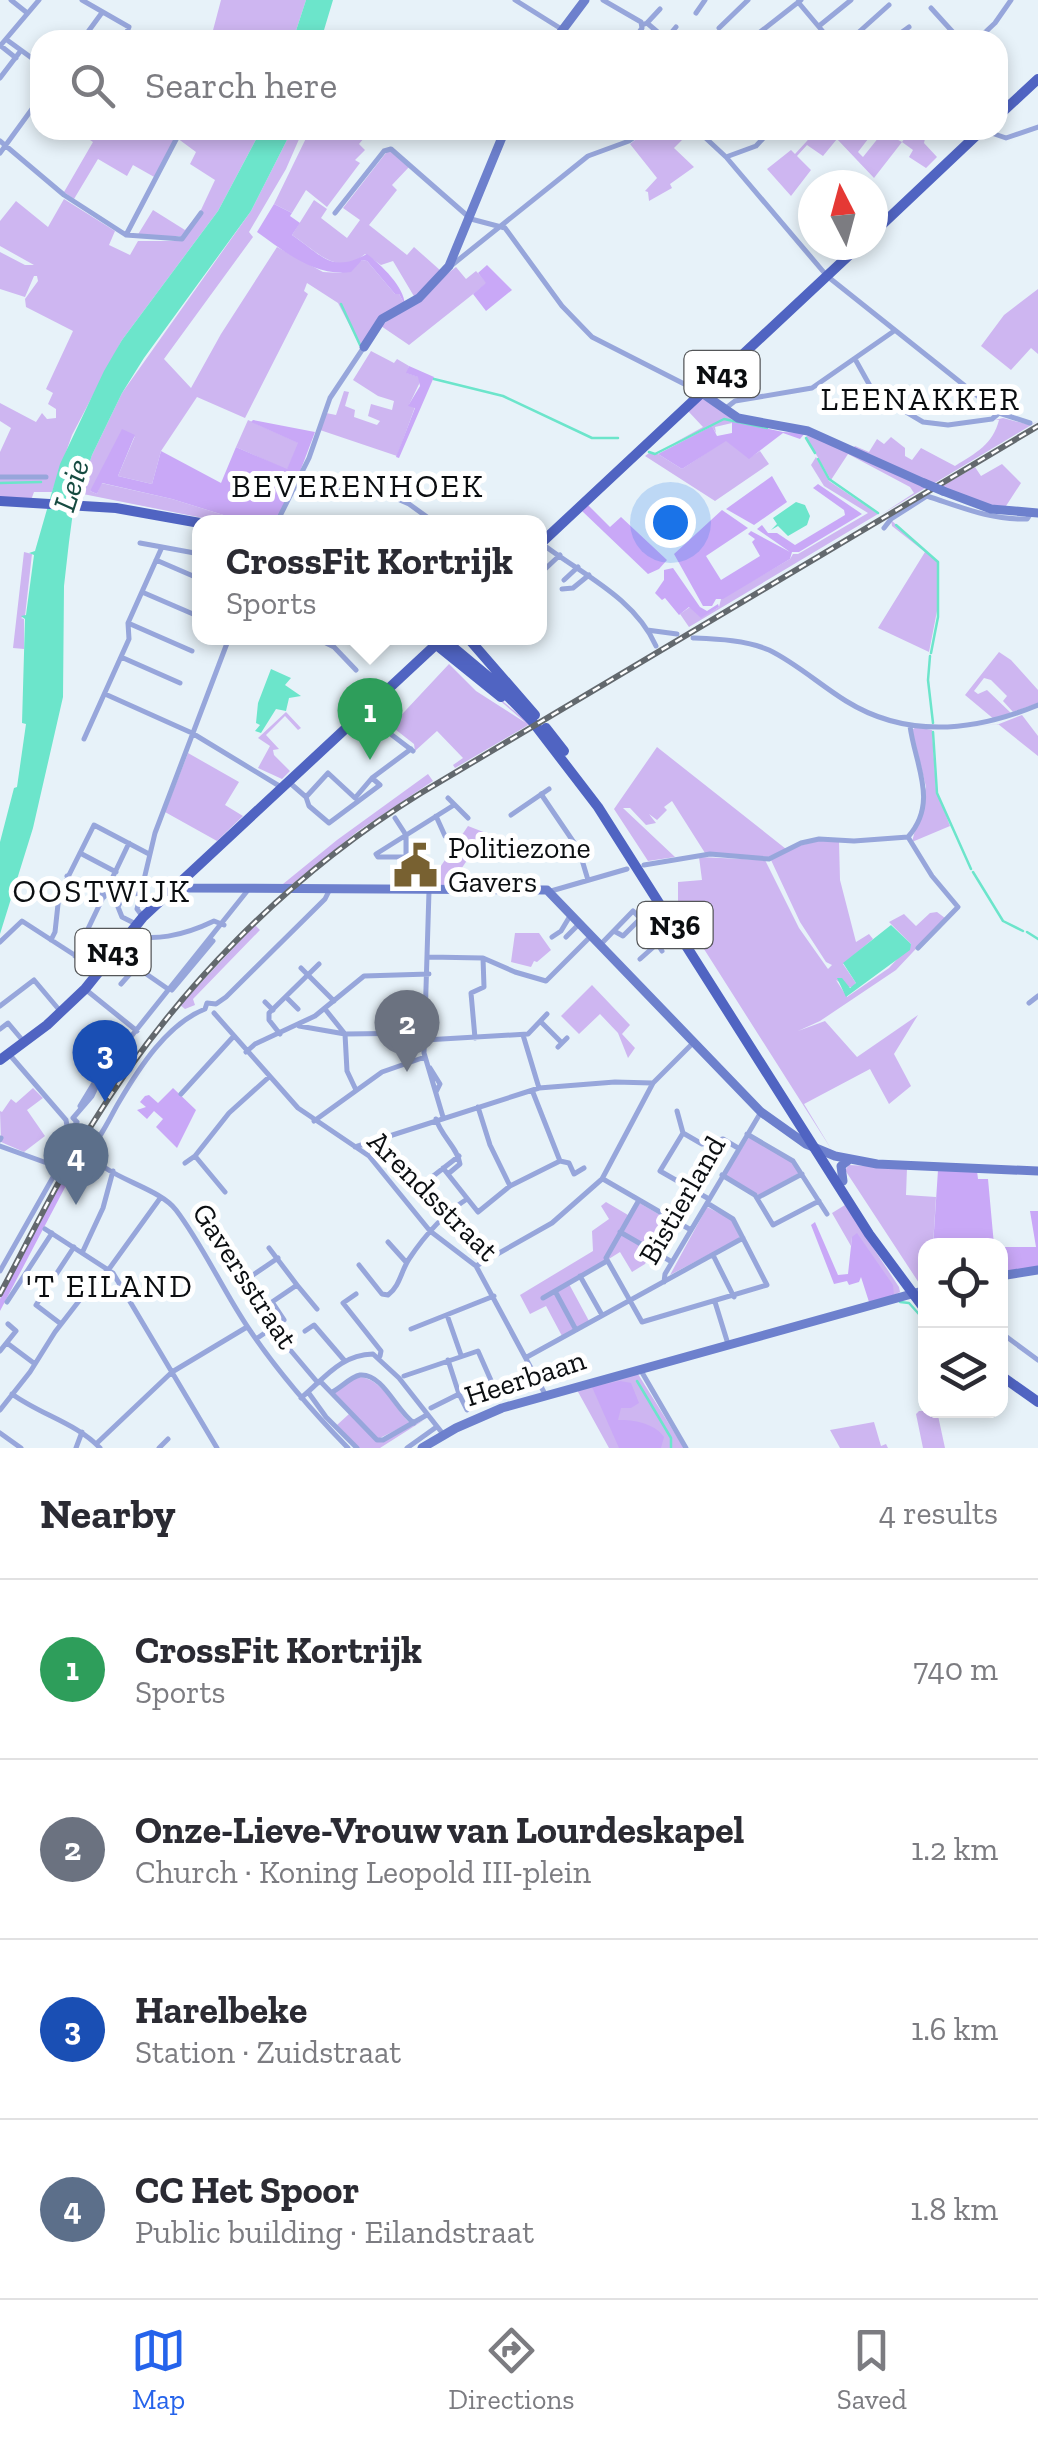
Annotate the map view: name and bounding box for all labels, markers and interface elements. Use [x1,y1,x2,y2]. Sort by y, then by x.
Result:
search box [30,30,1008,140]
icon: search [65,58,120,113]
text: Search here [145,62,337,108]
north arrow [798,170,888,260]
road number: N43 [684,351,760,397]
district label: LEENAKKER [821,380,1021,418]
water label: Leie [45,454,97,516]
district label: BEVERENHOEK [231,467,485,505]
your location [645,497,696,548]
popup [192,515,547,645]
text: CrossFit Kortrijk [226,538,513,584]
text: Sports [226,584,316,622]
pin: 1 [338,678,402,760]
place label: Politiezone Gavers [448,830,591,900]
public building icon: Politiezone Gavers [391,841,439,889]
district label: OOSTWIJK [13,872,191,910]
road number: N36 [638,902,712,948]
road number: N43 [76,929,150,975]
pin: 2 [374,990,440,1072]
pin: 3 [72,1020,138,1102]
pin: 4 [44,1122,108,1205]
street label: Arendsstraat [360,1123,506,1269]
street label: Bistierland [631,1129,733,1270]
street label: Gaversstraat [185,1197,305,1355]
map controls [918,1238,1008,1418]
button: locate [918,1238,1008,1328]
district label: 'T EILAND [26,1267,194,1305]
button: layers [918,1328,1008,1418]
street label: Heerbaan [460,1342,590,1414]
text: Nearby [40,1488,176,1539]
text: 4 results [879,1494,998,1532]
text: CrossFit Kortrijk [135,1627,422,1673]
text: 1 [66,1650,79,1688]
text: 740 m [913,1650,998,1688]
text: Sports [135,1673,225,1711]
text: Onze-Lieve-Vrouw van Lourdeskapel [135,1807,744,1853]
text: 2 [64,1830,81,1868]
text: 1.2 km [911,1830,998,1868]
text: Church · Koning Leopold III-plein [135,1853,591,1891]
text: Harelbeke [135,1987,307,2033]
text: 3 [64,2010,81,2048]
text: 1.6 km [911,2010,998,2048]
text: Station · Zuidstraat [135,2033,401,2071]
text: CC Het Spoor [135,2167,359,2213]
text: 4 [63,2190,82,2228]
text: 1.8 km [910,2190,998,2228]
text: Public building · Eilandstraat [135,2213,534,2251]
tab: Map [131,2323,186,2416]
tab: Directions [448,2323,575,2416]
tab: Saved [837,2323,907,2416]

